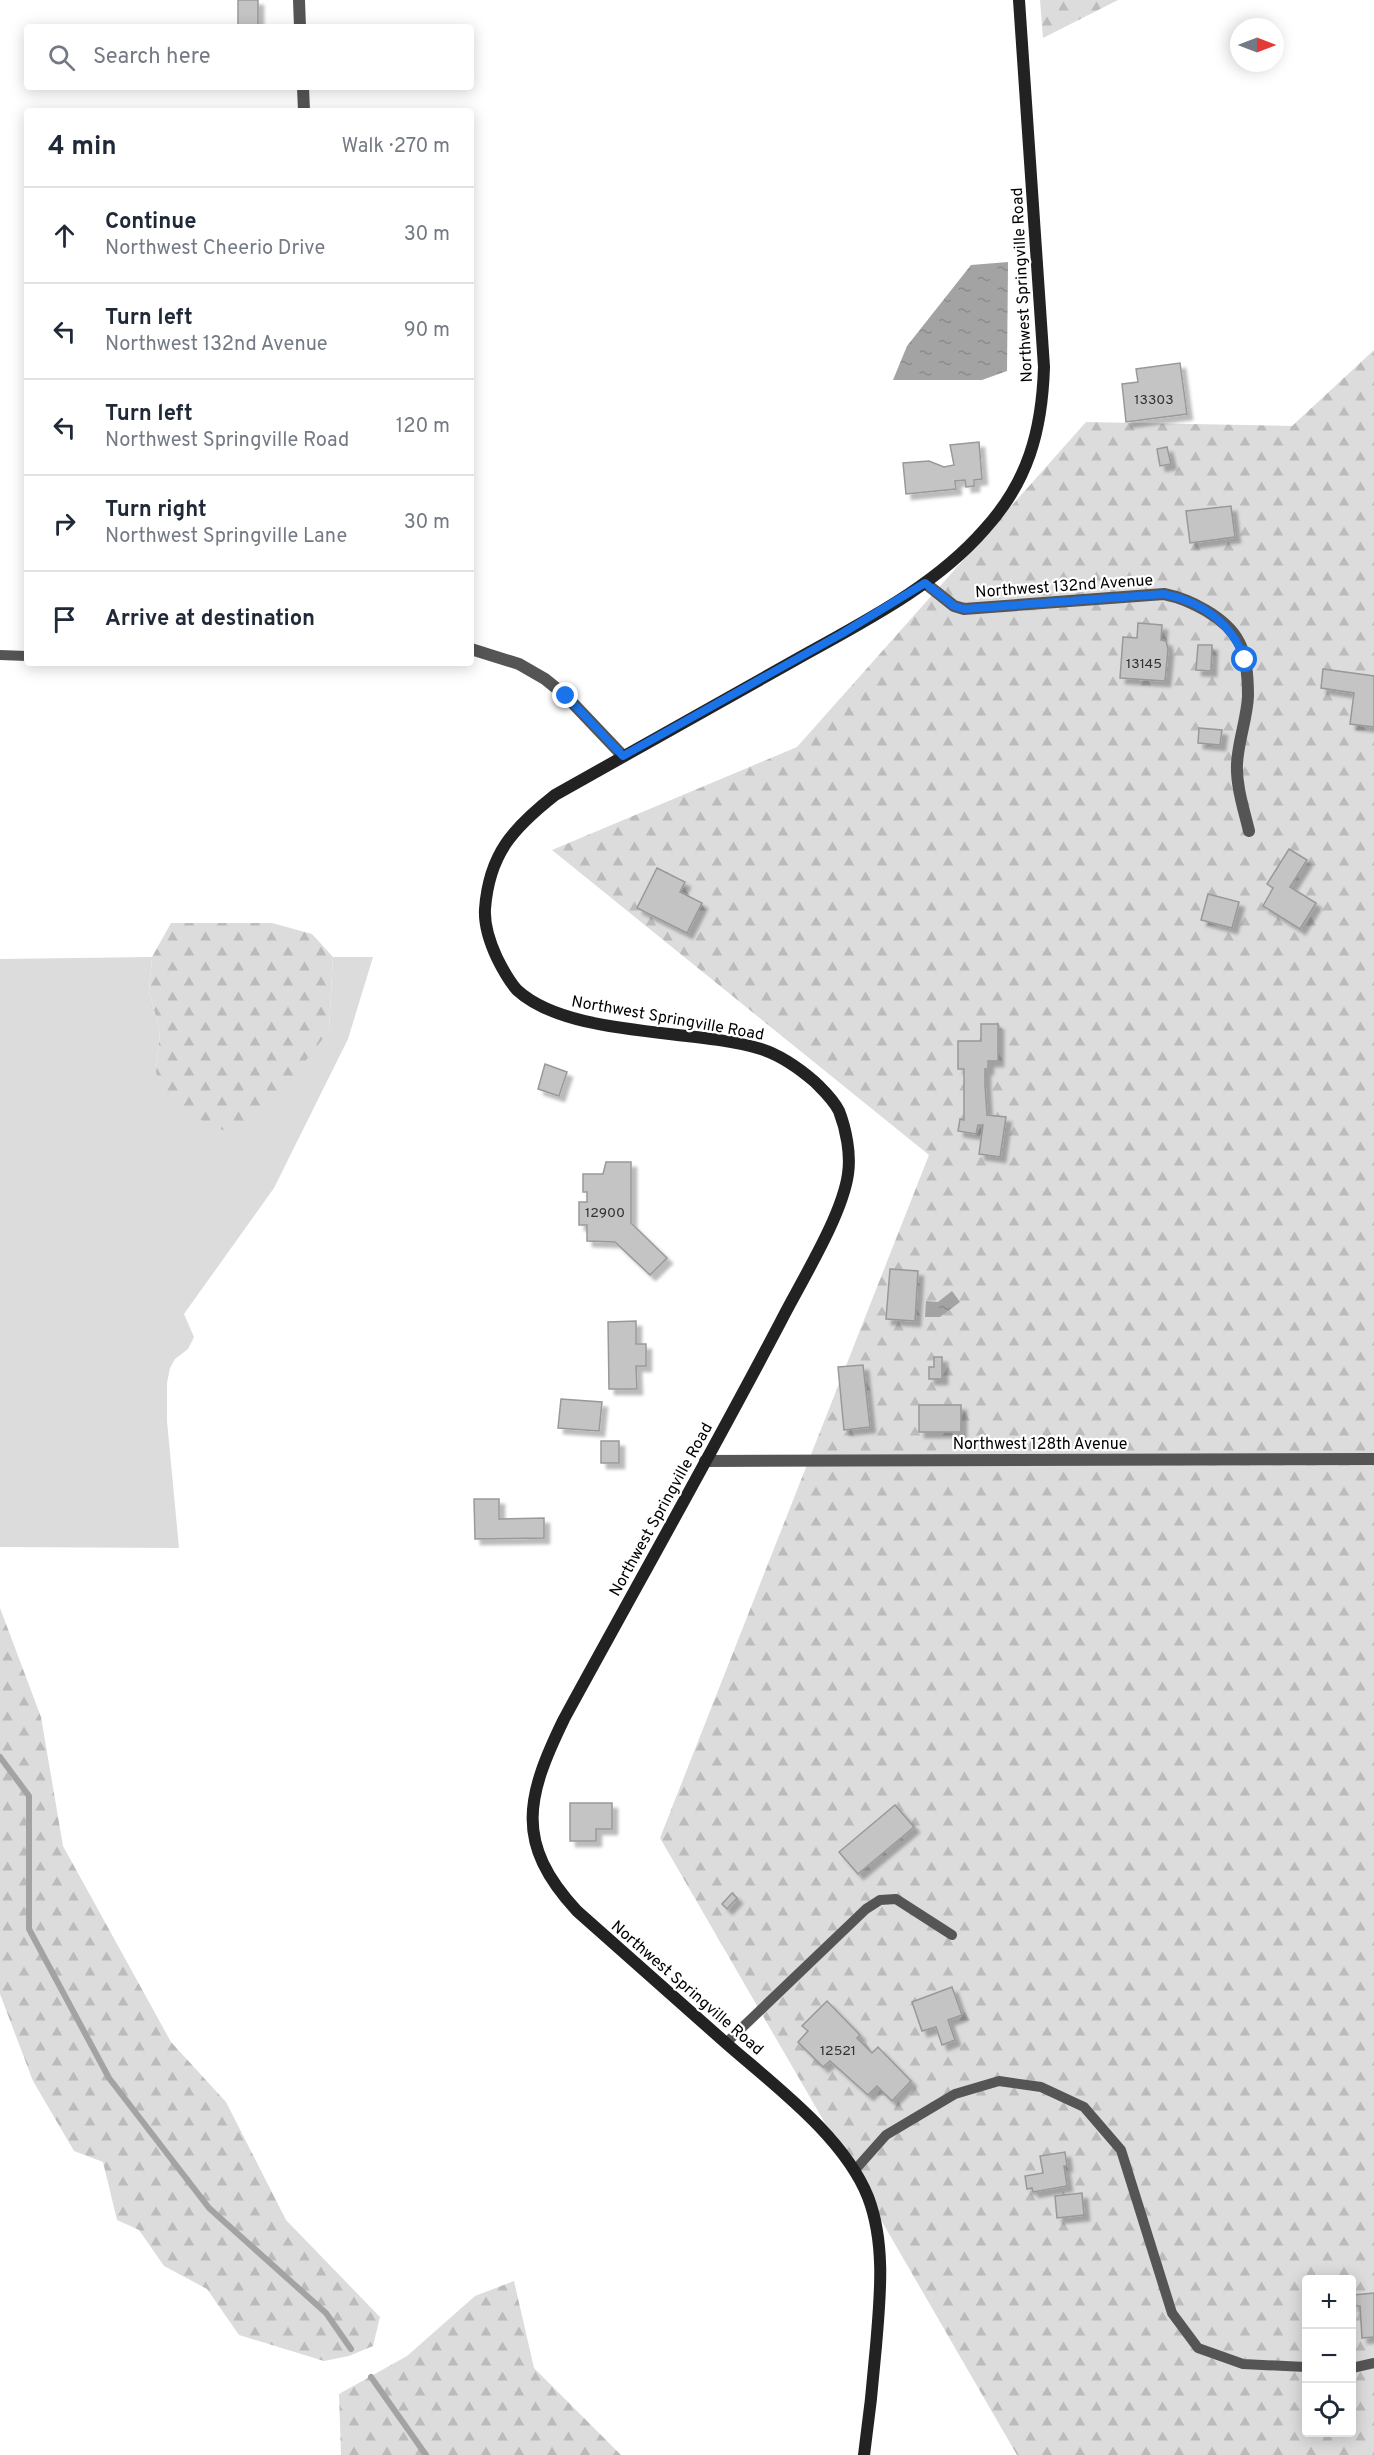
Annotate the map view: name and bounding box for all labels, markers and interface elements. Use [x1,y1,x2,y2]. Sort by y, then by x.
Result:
north arrow [1230,18,1284,72]
search box [24,24,474,90]
icon: search [45,41,78,74]
text: Search here [93,44,211,71]
text: 4 min [48,131,117,164]
text: Walk · 270 m [342,134,450,160]
street label: Northwest Springville Road [1008,187,1038,383]
text: Continue [105,209,196,236]
icon: ahead [48,219,81,252]
text: 30 m [404,222,450,248]
text: Northwest Cheerio Drive [105,236,325,262]
text: Turn left [105,305,193,332]
icon: left [48,315,81,348]
text: 90 m [404,318,450,344]
text: Northwest 132nd Avenue [105,332,328,358]
house number: 13303 [1134,392,1174,409]
text: Turn left [105,401,193,428]
icon: left [48,411,81,444]
text: 120 m [396,414,450,440]
text: Northwest Springville Road [105,428,349,454]
text: Turn right [105,497,207,524]
icon: right [48,507,81,540]
text: 30 m [404,510,450,536]
text: Northwest Springville Lane [105,524,347,550]
street label: Northwest 132nd Avenue [975,571,1154,603]
icon: arrive [48,603,81,636]
text: Arrive at destination [105,606,315,633]
route start [1231,646,1257,672]
house number: 13145 [1126,656,1162,673]
route end [552,682,578,708]
street label: Northwest Springville Road [570,992,766,1046]
house number: 12900 [585,1205,625,1222]
street label: Northwest Springville Road [606,1420,718,1600]
street label: Northwest 128th Avenue [953,1435,1127,1455]
street label: Northwest Springville Road [606,1917,767,2060]
house number: 12521 [820,2043,856,2060]
map controls [1302,2275,1356,2437]
button: + [1302,2275,1356,2329]
button: − [1302,2329,1356,2383]
button: locate [1302,2383,1356,2437]

